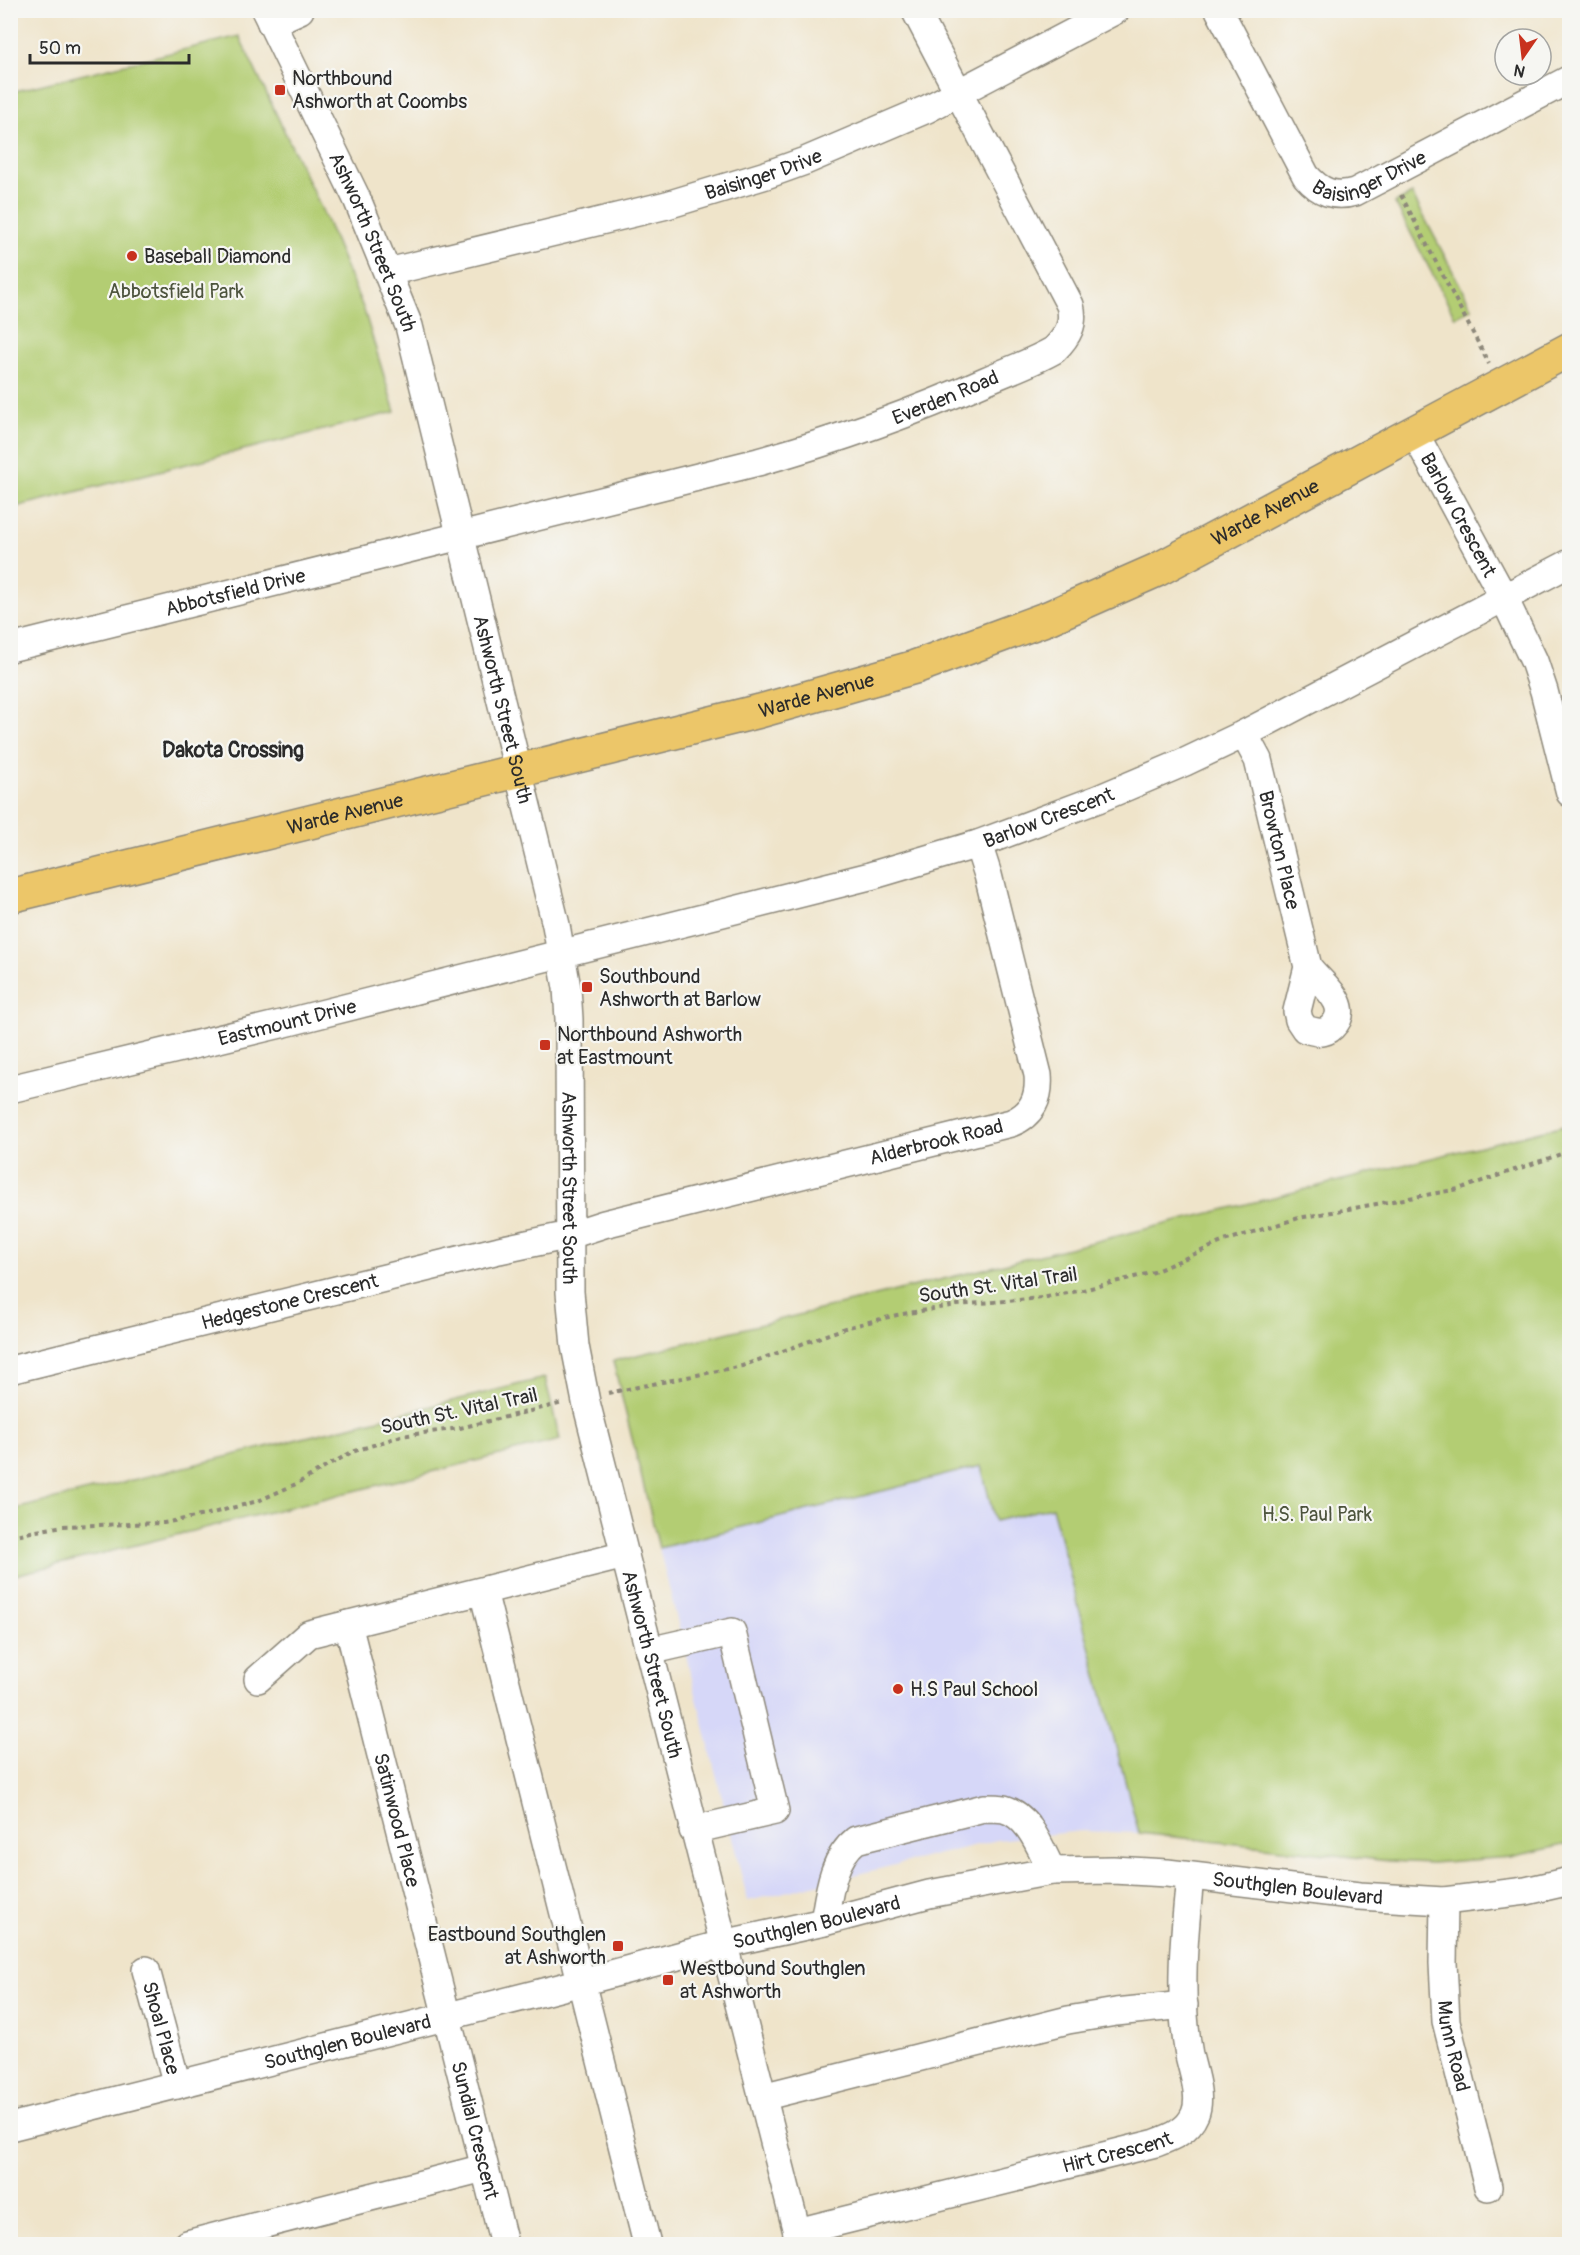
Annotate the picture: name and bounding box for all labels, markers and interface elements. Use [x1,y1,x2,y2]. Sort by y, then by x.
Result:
scale bar [30,27,189,65]
north arrow [1493,27,1553,87]
text: 50 m [39,37,81,60]
text: N [1512,60,1527,82]
place label: Northbound Ashworth at Coombs [292,66,467,114]
marker: Northbound Ashworth at Coombs [273,83,287,97]
street label: Baisinger Drive [702,143,826,205]
street label: Baisinger Drive [1307,144,1430,207]
street label: Ashworth Street South [324,148,422,334]
place label: Baseball Diamond [144,244,291,269]
marker: Baseball Diamond [125,249,139,263]
park label: Abbotsfield Park [108,279,245,304]
street label: Everden Road [889,364,1002,430]
street label: Barlow Crescent [1415,448,1503,582]
street label: Warde Avenue [1207,473,1323,551]
street label: Abbotsfield Drive [162,563,308,621]
street label: Ashworth Street South [468,612,538,806]
street label: Warde Avenue [756,667,877,723]
district label: Dakota Crossing [162,737,304,764]
street label: Barlow Crescent [980,781,1119,853]
street label: Warde Avenue [284,787,406,840]
street label: Browton Place [1253,788,1306,912]
place label: Southbound Ashworth at Barlow [599,964,762,1012]
marker: Southbound Ashworth at Barlow [580,980,594,994]
street label: Eastmount Drive [215,993,359,1051]
place label: Northbound Ashworth at Eastmount [557,1022,742,1070]
marker: Northbound Ashworth at Eastmount [538,1038,552,1052]
street label: Ashworth Street South [557,1091,582,1284]
street label: Alderbrook Road [867,1113,1006,1170]
street label: South St. Vital Trail [917,1261,1079,1309]
street label: Hedgestone Crescent [199,1267,382,1335]
street label: South St. Vital Trail [378,1382,540,1440]
park label: H.S. Paul Park [1262,1502,1373,1527]
street label: Ashworth Street South [617,1567,689,1761]
place label: H.S Paul School [910,1677,1038,1702]
marker: H.S Paul School [891,1682,905,1696]
street label: Satinwood Place [368,1750,426,1890]
street label: Southglen Boulevard [1211,1866,1384,1910]
street label: Southglen Boulevard [730,1890,903,1954]
place label: Eastbound Southglen at Ashworth [428,1922,606,1970]
marker: Eastbound Southglen at Ashworth [611,1939,625,1953]
place label: Westbound Southglen at Ashworth [680,1956,866,2004]
marker: Westbound Southglen at Ashworth [661,1973,675,1987]
street label: Shoal Place [137,1979,186,2077]
street label: Munn Road [1432,2000,1476,2094]
street label: Southglen Boulevard [261,2008,434,2075]
street label: Sundial Crescent [446,2059,505,2203]
street label: Hirt Crescent [1060,2125,1177,2178]

